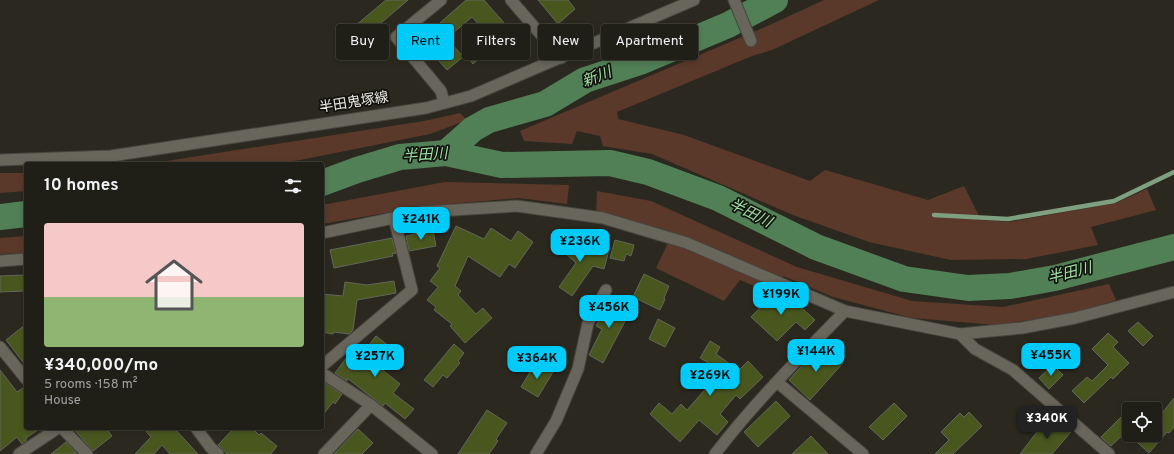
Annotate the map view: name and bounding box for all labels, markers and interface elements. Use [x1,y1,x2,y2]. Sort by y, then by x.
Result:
chip: Buy [336,24,389,60]
chip: Rent [397,24,454,60]
chip: Filters [462,24,530,60]
chip: New [538,24,593,60]
chip: Apartment [601,24,698,60]
water label: 新川 [580,63,616,92]
street label: 半田鬼塚線 [318,89,390,117]
water label: 半田川 [402,145,450,167]
text: 10 homes [44,175,119,197]
icon: filters [282,175,304,197]
water label: 半田川 [726,195,776,234]
pin: ¥241K [393,207,449,241]
text: ¥241K [402,212,440,228]
pin: ¥236K [552,229,608,263]
text: ¥236K [560,234,600,250]
icon: home [138,249,210,321]
water label: 半田川 [1046,259,1096,289]
pin: ¥199K [753,282,809,316]
text: ¥199K [762,287,800,303]
pin: ¥456K [581,295,637,329]
text: ¥456K [588,300,630,316]
pin: ¥144K [788,339,844,373]
pin: ¥455K [1023,343,1079,377]
pin: ¥257K [347,344,403,378]
text: ¥144K [796,344,836,360]
pin: ¥364K [509,346,565,380]
text: ¥455K [1030,348,1072,364]
text: ¥257K [355,349,395,365]
text: ¥364K [516,351,558,367]
text: ¥340,000/mo [44,355,158,377]
pin: ¥269K [682,363,738,397]
text: ¥269K [689,368,731,384]
text: 5 rooms · 158 m² [44,377,137,393]
text: House [44,393,81,409]
map controls [1122,402,1162,442]
button: locate [1122,402,1162,442]
pin: ¥340K [1019,406,1075,440]
text: ¥340K [1026,411,1068,427]

